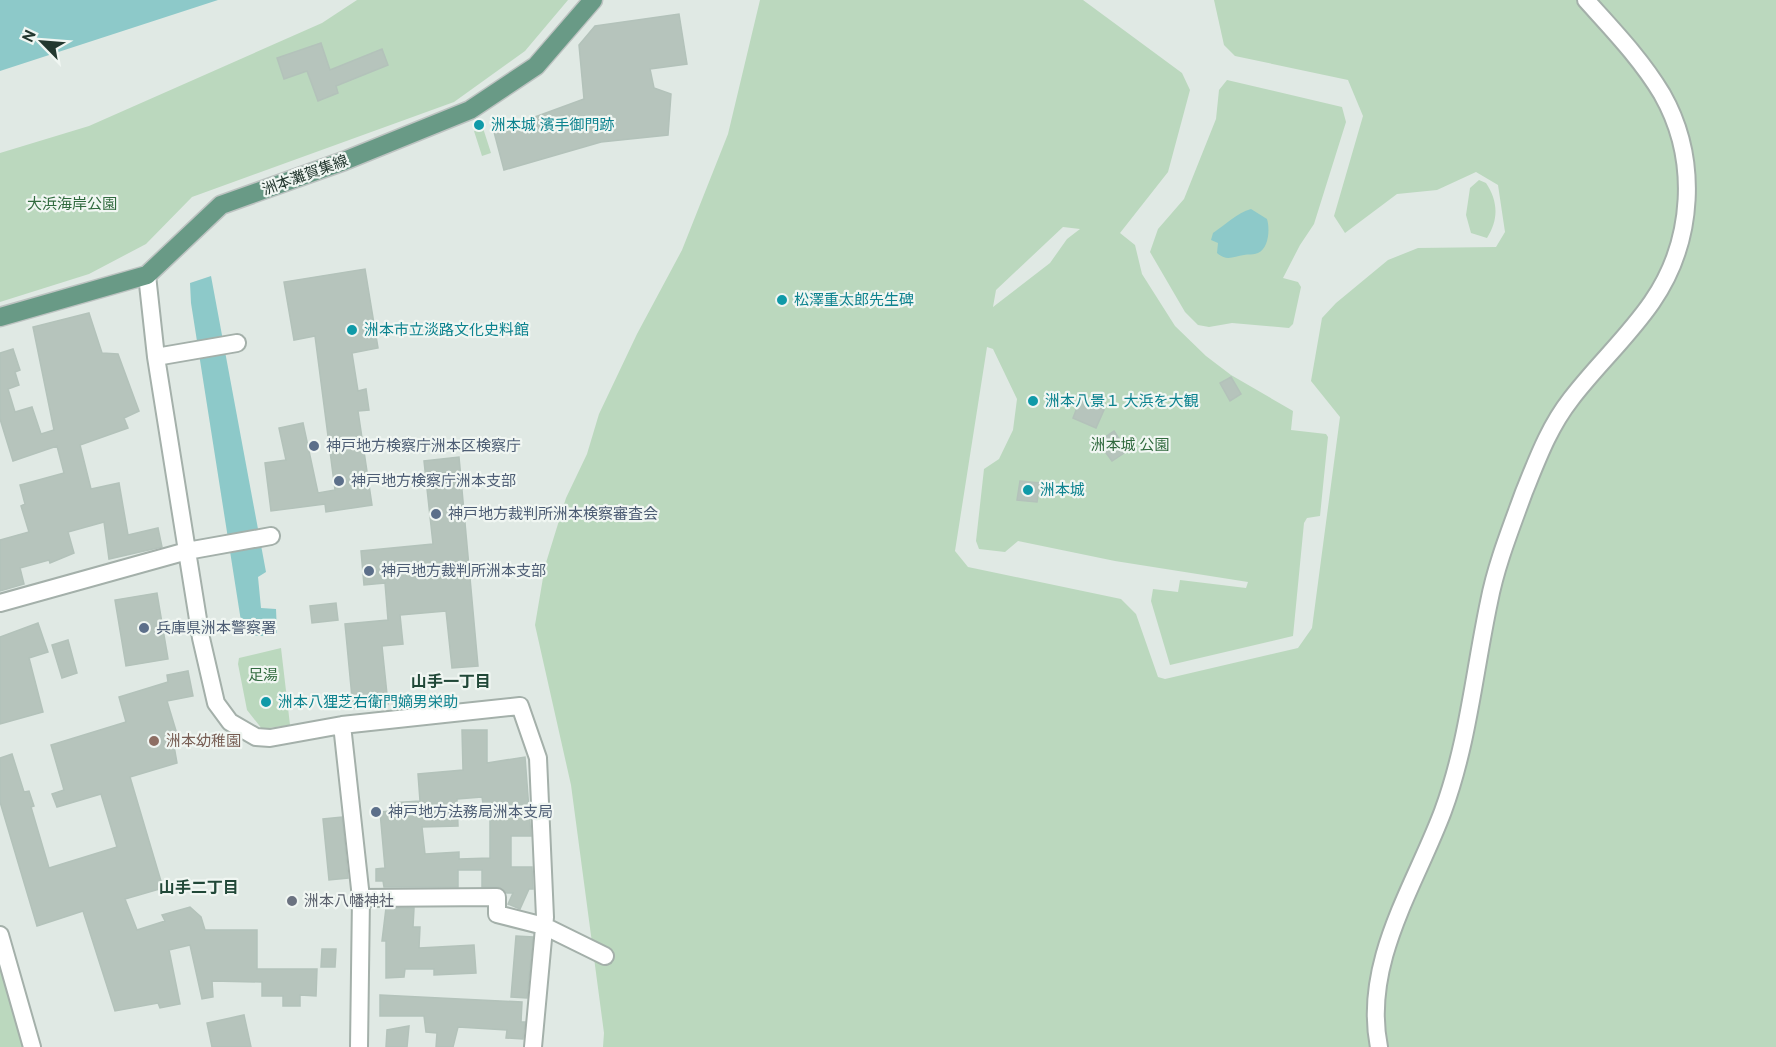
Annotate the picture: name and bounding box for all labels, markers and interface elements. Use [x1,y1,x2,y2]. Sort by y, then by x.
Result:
north arrow [12,12,72,72]
text: N [19,27,42,46]
place label: 洲本城 濱手御門跡 [491,116,615,136]
marker: 洲本城 濱手御門跡 [472,118,486,132]
street label: 洲本灘賀集線 [260,151,351,201]
park label: 大浜海岸公園 [27,196,117,215]
place label: 松澤重太郎先生碑 [794,292,914,311]
marker: 松澤重太郎先生碑 [775,293,789,307]
place label: 洲本市立淡路文化史料館 [364,321,529,341]
marker: 洲本市立淡路文化史料館 [345,323,359,337]
place label: 洲本八景１ 大浜を大観 [1045,392,1199,412]
marker: 洲本八景１ 大浜を大観 [1026,394,1040,408]
park label: 洲本城 公園 [1091,436,1169,456]
place label: 神戸地方検察庁洲本区検察庁 [326,437,521,457]
marker: 神戸地方検察庁洲本区検察庁 [307,439,321,453]
place label: 神戸地方検察庁洲本支部 [351,472,516,492]
marker: 神戸地方検察庁洲本支部 [332,474,346,488]
place label: 洲本城 [1040,481,1085,501]
marker: 洲本城 [1021,483,1035,497]
place label: 神戸地方裁判所洲本検察審査会 [448,505,658,525]
marker: 神戸地方裁判所洲本検察審査会 [429,507,443,521]
place label: 神戸地方裁判所洲本支部 [381,562,546,582]
marker: 神戸地方裁判所洲本支部 [362,564,376,578]
place label: 兵庫県洲本警察署 [156,619,276,639]
marker: 兵庫県洲本警察署 [137,621,151,635]
park label: 足湯 [248,667,278,686]
district label: 山手一丁目 [411,673,491,693]
place label: 洲本八狸芝右衛門嫡男栄助 [278,693,458,713]
marker: 洲本八狸芝右衛門嫡男栄助 [259,695,273,709]
place label: 洲本幼稚園 [166,732,241,752]
marker: 洲本幼稚園 [147,734,161,748]
place label: 神戸地方法務局洲本支局 [388,803,553,823]
marker: 神戸地方法務局洲本支局 [369,805,383,819]
district label: 山手二丁目 [159,879,239,899]
place label: 洲本八幡神社 [304,892,394,912]
marker: 洲本八幡神社 [285,894,299,908]

